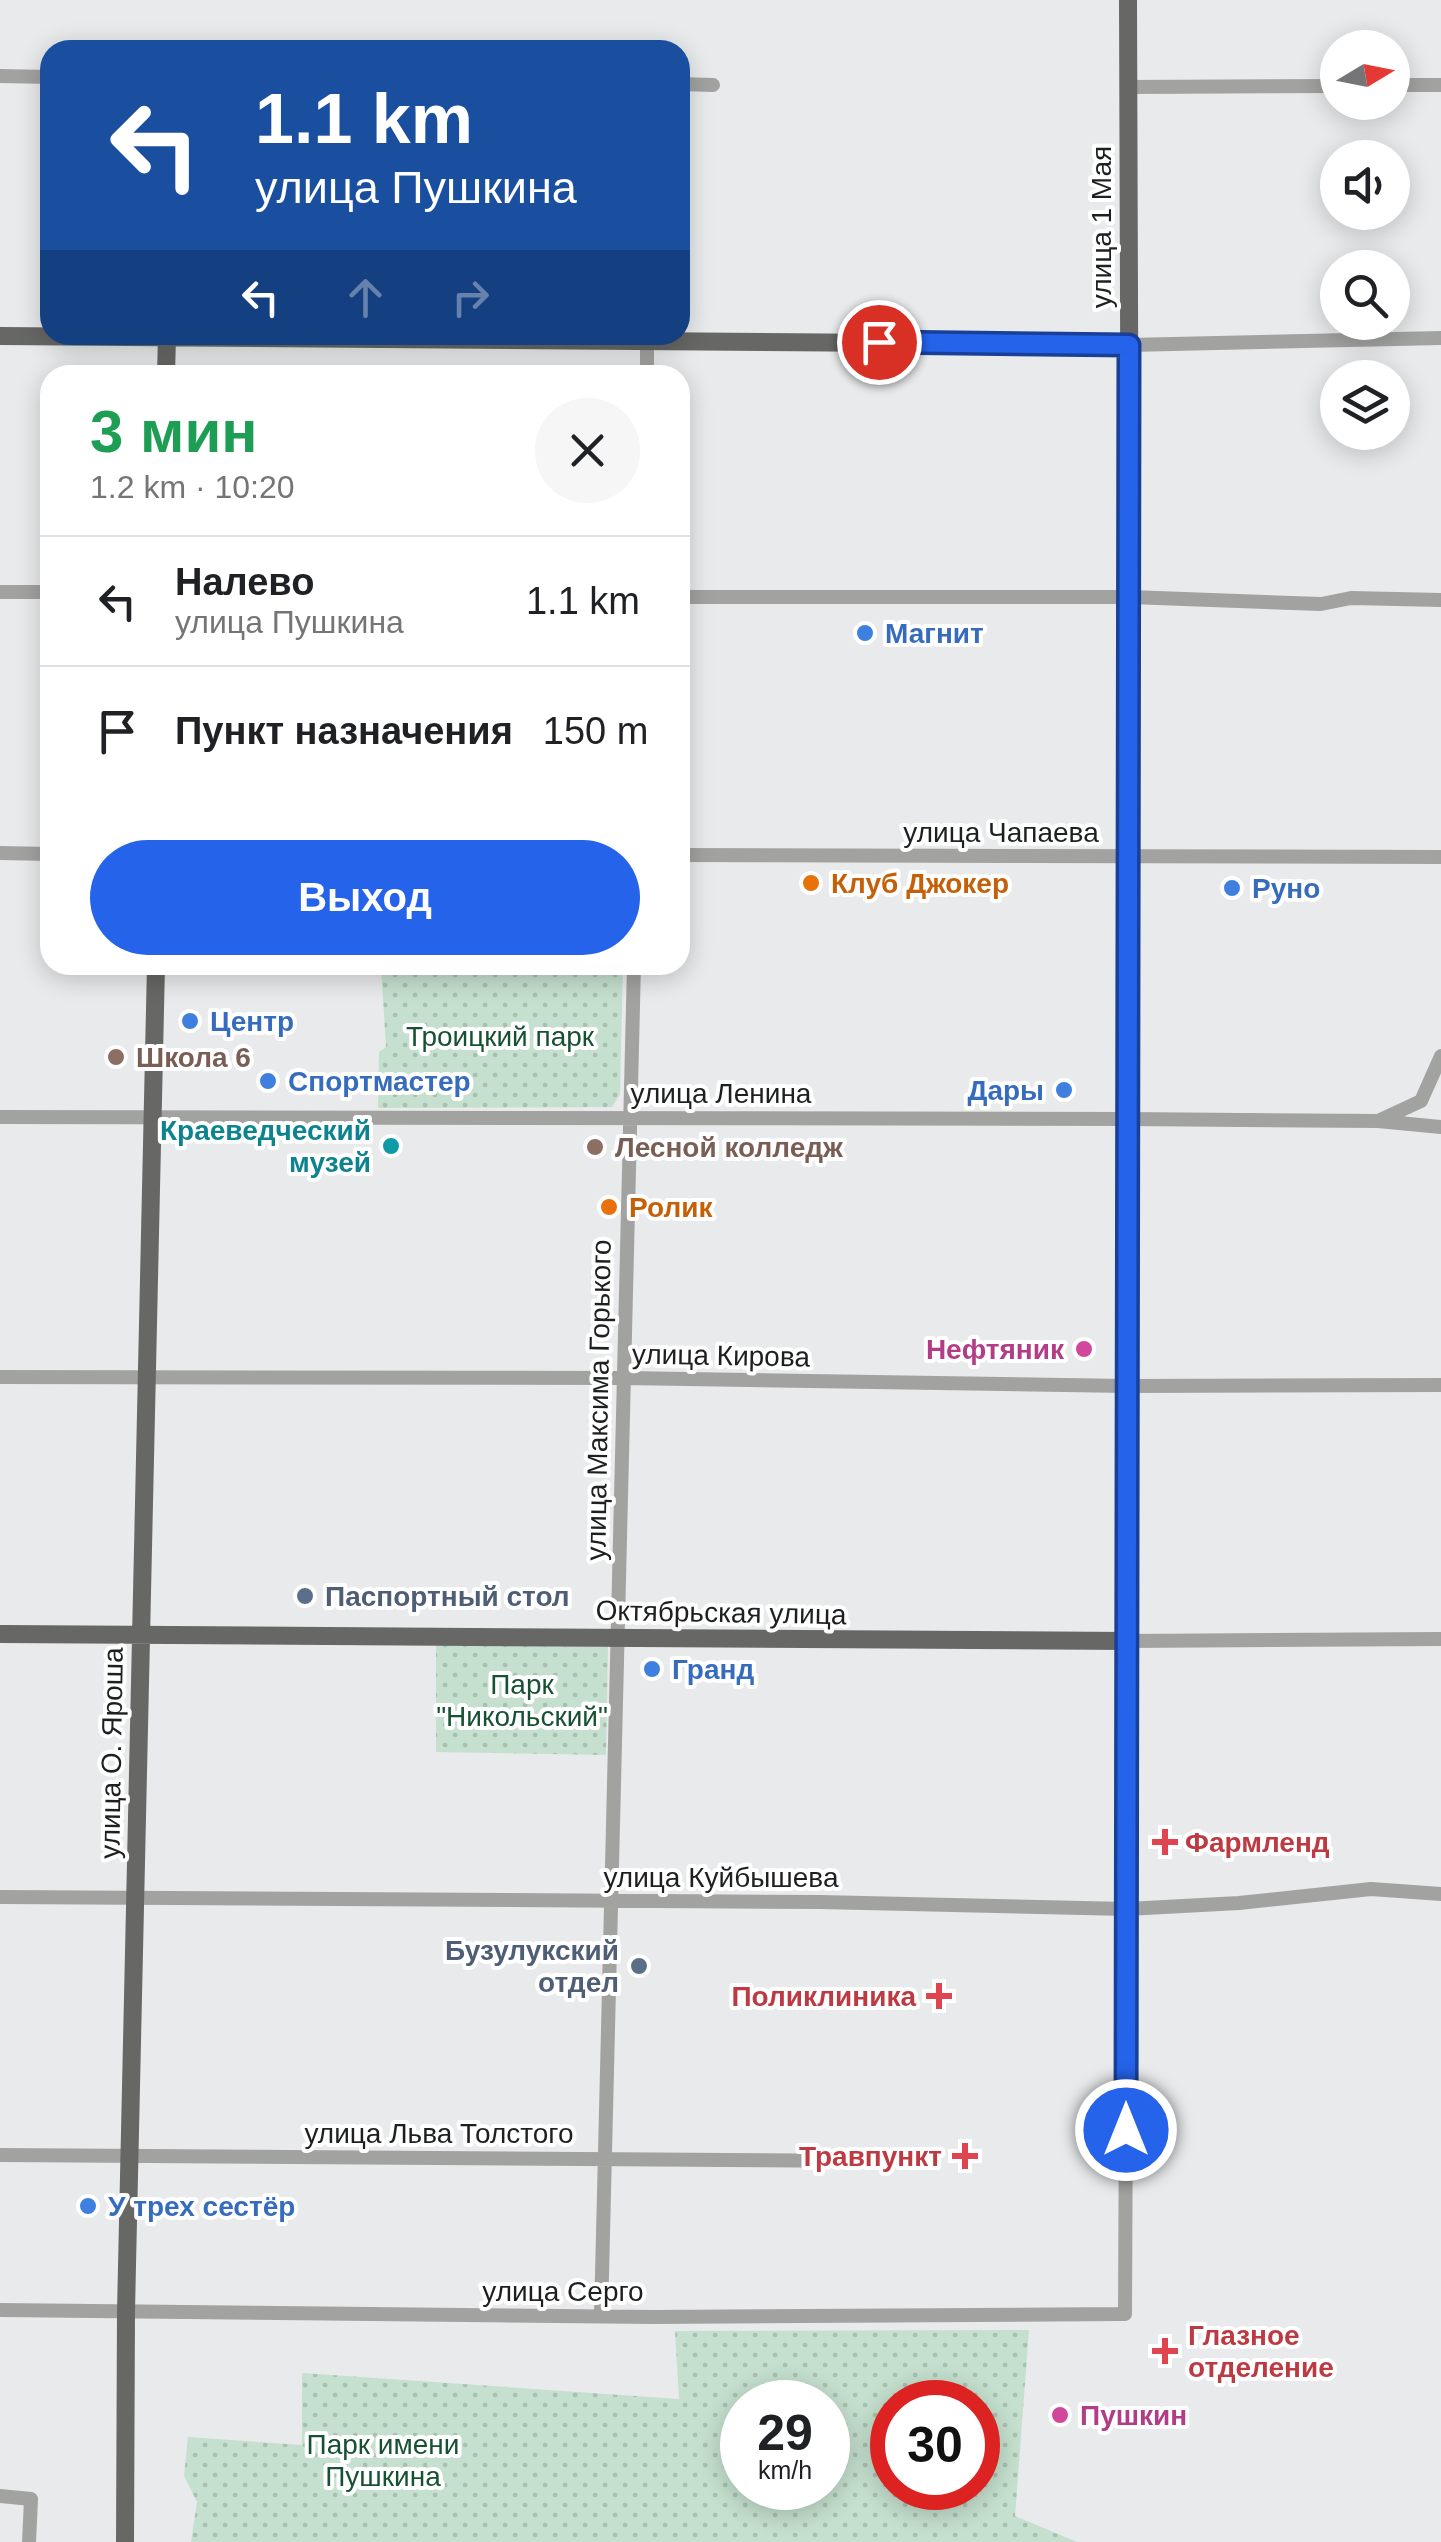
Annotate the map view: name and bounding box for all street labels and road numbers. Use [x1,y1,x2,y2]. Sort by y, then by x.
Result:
street label: улица 1 Мая [1086,146,1117,308]
street label: улица Чапаева [903,817,1099,848]
street label: улица Ленина [631,1078,812,1109]
street label: улица Максима Горького [580,1239,617,1561]
street label: улица Кирова [632,1338,811,1373]
street label: Октябрьская улица [595,1595,847,1630]
street label: улица О. Яроша [94,1647,129,1859]
street label: улица Куйбышева [603,1862,839,1893]
street label: улица Льва Толстого [304,2118,574,2149]
street label: улица Серго [482,2276,644,2307]

